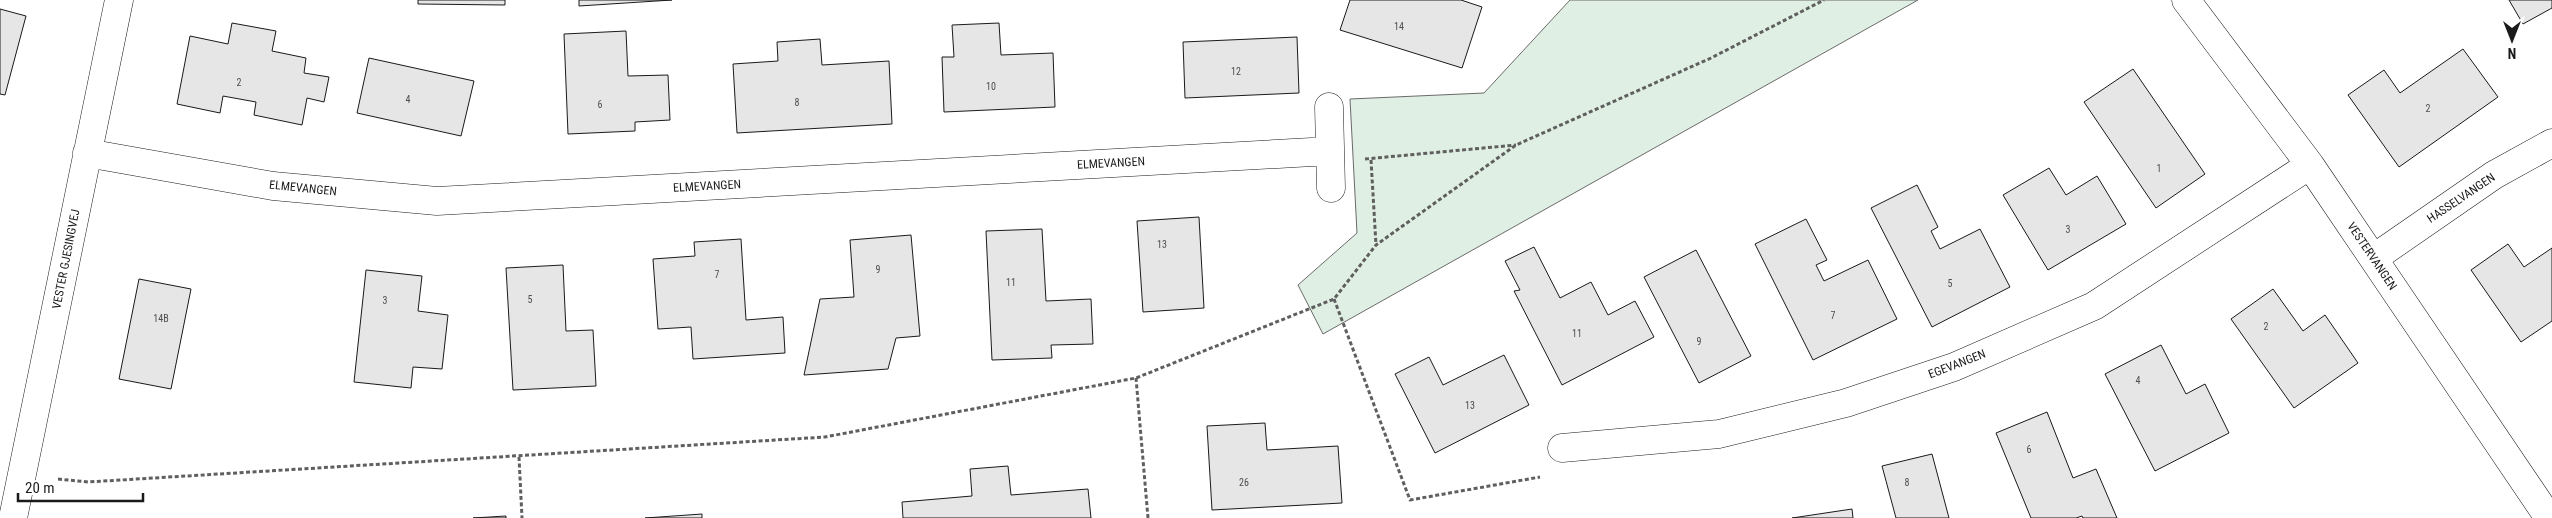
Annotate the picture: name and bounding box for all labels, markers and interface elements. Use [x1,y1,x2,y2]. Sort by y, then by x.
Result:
north arrow [2487,15,2537,65]
house number: 14 [1394,21,1404,32]
text: N [2508,45,2516,61]
house number: 12 [1231,66,1241,77]
house number: 2 [237,77,242,88]
house number: 10 [986,81,996,92]
house number: 4 [406,94,411,105]
house number: 8 [795,97,800,108]
house number: 6 [598,99,603,110]
house number: 2 [2426,103,2431,114]
street label: ELMEVANGEN [1077,154,1145,172]
house number: 1 [2157,163,2161,174]
street label: HASSELVANGEN [2424,170,2498,226]
street label: ELMEVANGEN [269,177,337,199]
street label: ELMEVANGEN [673,177,741,195]
street label: VESTER GJESINGVEJ [49,208,83,310]
street label: VESTERVANGEN [2344,220,2400,292]
house number: 3 [2066,224,2071,235]
house number: 13 [1157,239,1167,250]
house number: 9 [876,264,881,275]
house number: 7 [715,269,720,280]
house number: 11 [1006,277,1016,288]
house number: 5 [1948,278,1953,289]
house number: 5 [528,294,533,305]
house number: 3 [383,295,388,306]
house number: 7 [1831,310,1836,321]
house number: 14B [153,313,169,324]
house number: 2 [2264,321,2269,332]
house number: 11 [1572,328,1582,339]
house number: 9 [1697,336,1702,347]
street label: EGEVANGEN [1926,347,1988,381]
house number: 4 [2136,375,2141,386]
house number: 13 [1465,400,1475,411]
house number: 6 [2027,444,2032,455]
scale bar [18,470,142,502]
house number: 26 [1239,477,1249,488]
house number: 8 [1905,477,1910,488]
text: 20 m [25,479,55,497]

